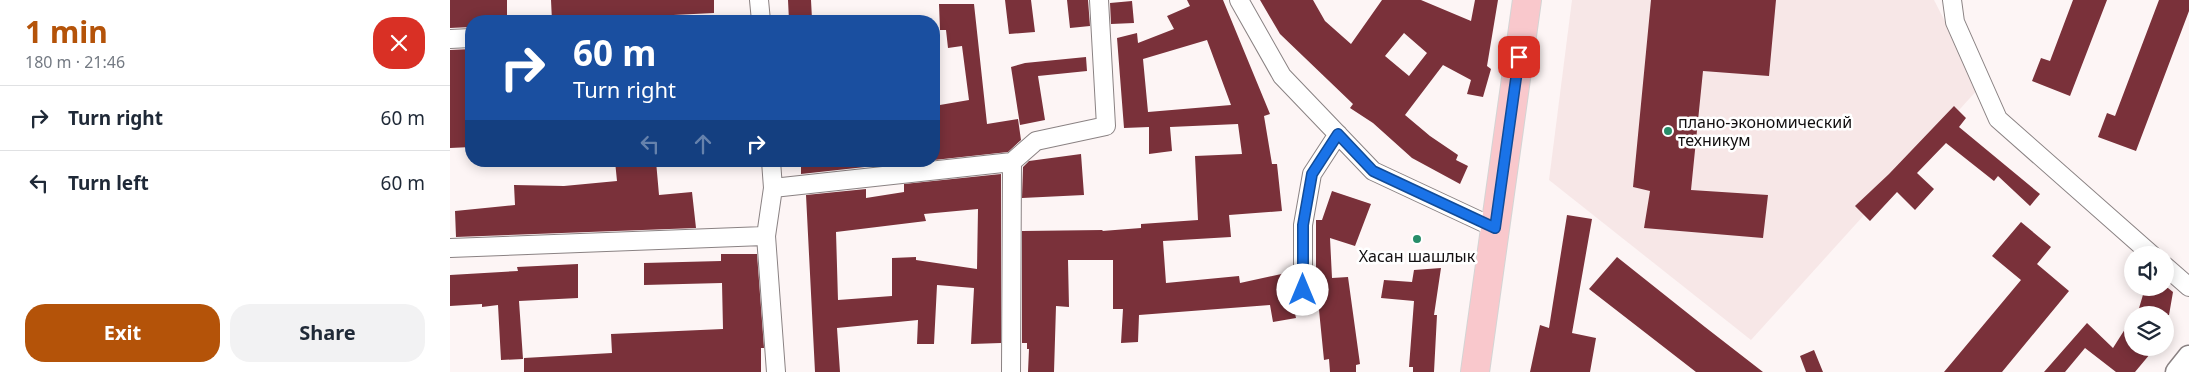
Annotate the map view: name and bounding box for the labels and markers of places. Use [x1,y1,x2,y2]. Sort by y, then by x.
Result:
pin [1498,36,1540,78]
place label: плано-экономический техникум [1678,111,1852,151]
marker: плано-экономический техникум [1662,125,1674,137]
marker: Хасан шашлык [1411,233,1423,245]
place label: Хасан шашлык [1359,245,1476,267]

